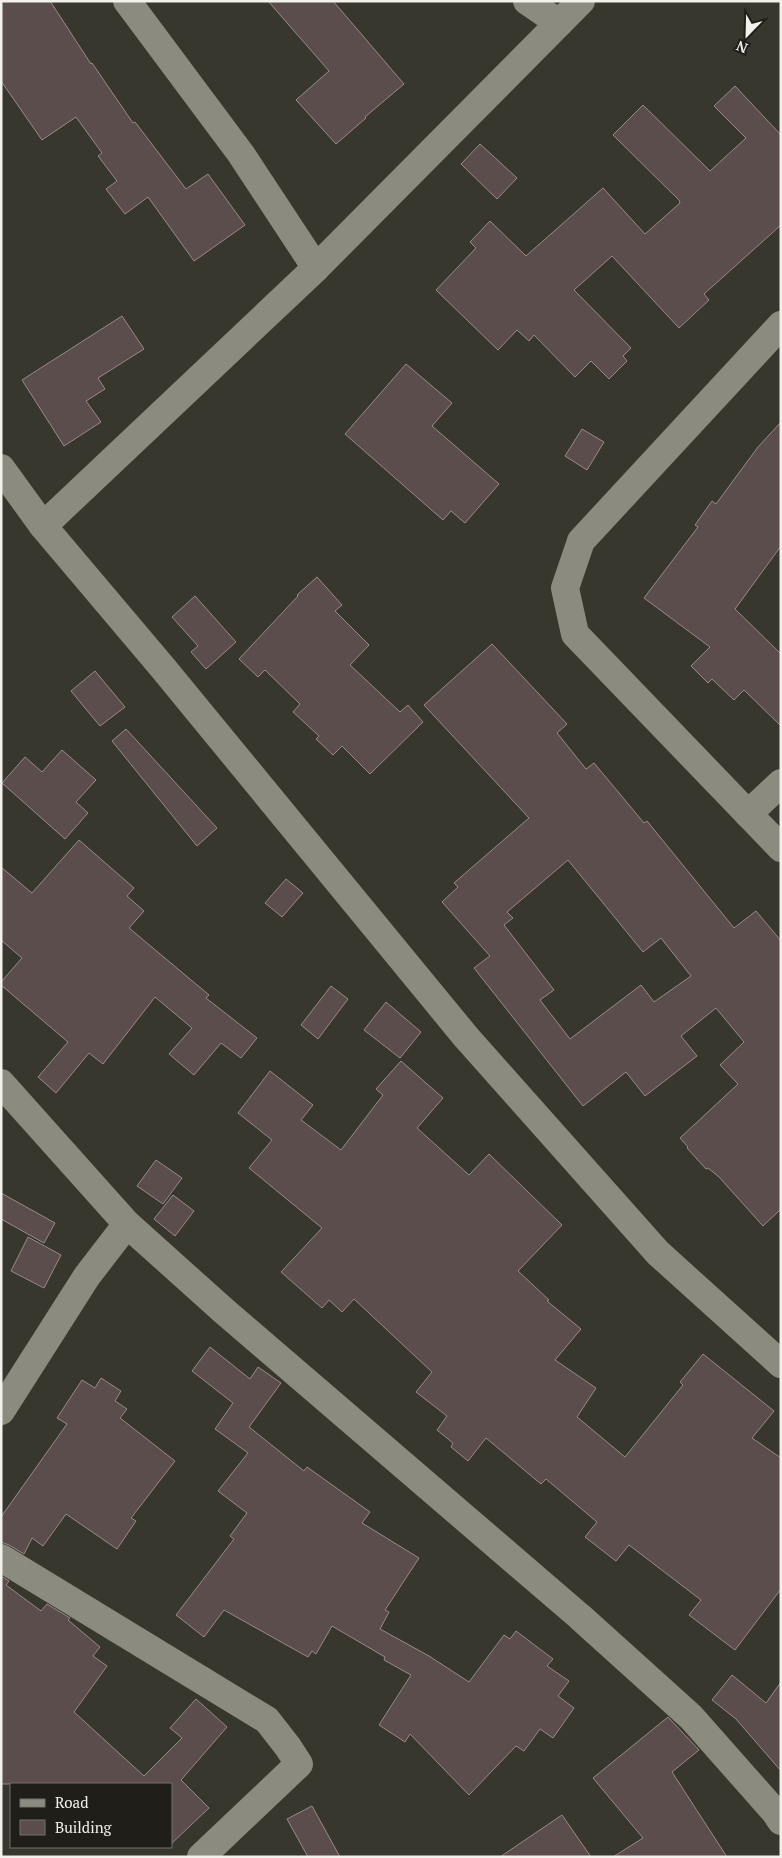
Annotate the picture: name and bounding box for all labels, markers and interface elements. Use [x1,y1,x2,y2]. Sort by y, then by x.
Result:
north arrow [722,10,772,60]
text: N [733,36,750,58]
legend [10,1783,172,1848]
text: Road [55,1792,88,1812]
text: Building [55,1817,113,1837]

